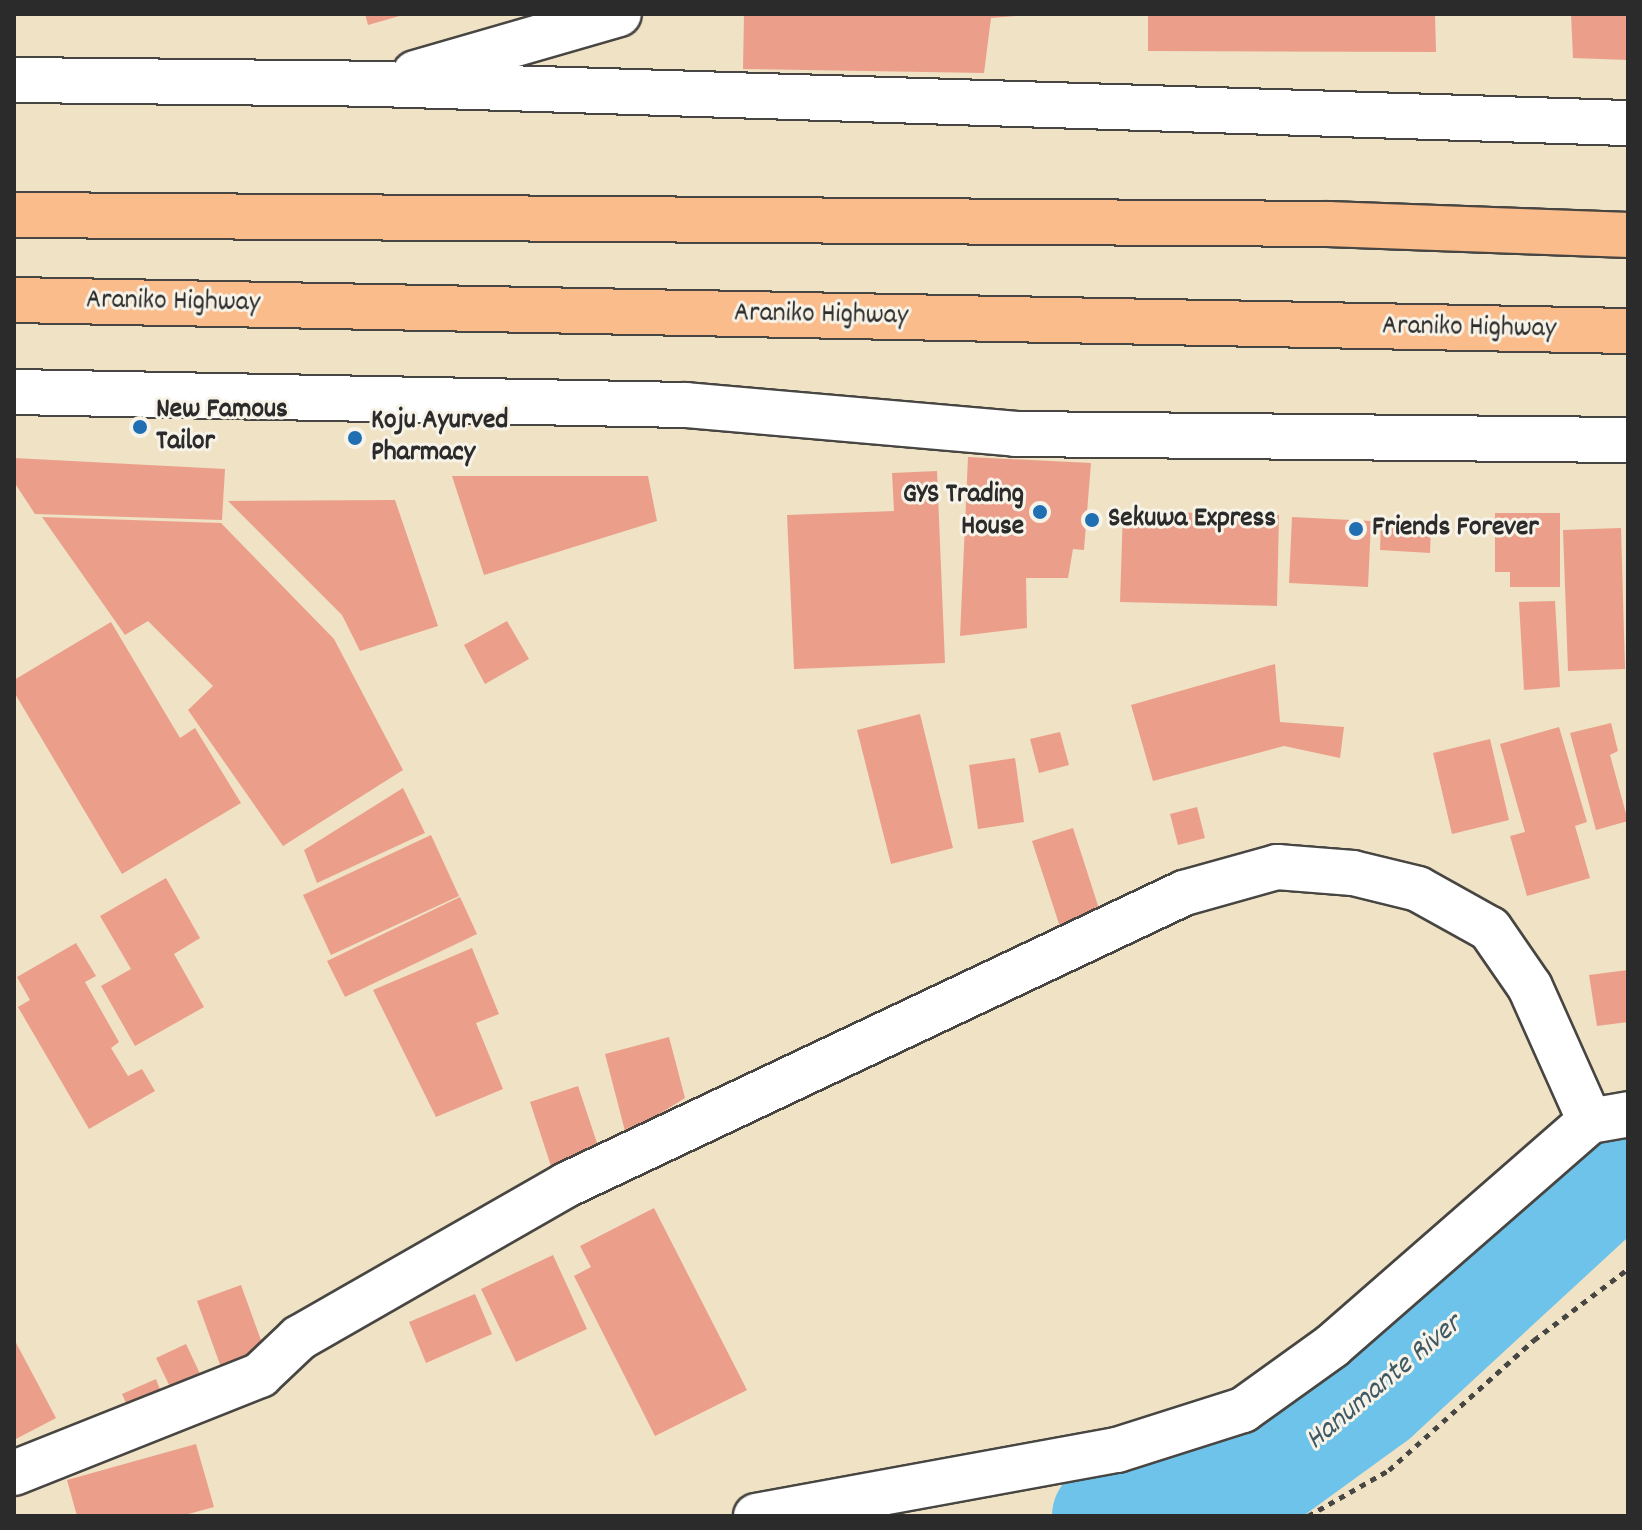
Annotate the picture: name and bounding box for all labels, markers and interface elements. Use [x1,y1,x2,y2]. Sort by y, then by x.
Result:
street label: Araniko Highway [86,285,260,321]
street label: Araniko Highway [734,298,908,334]
street label: Araniko Highway [1382,311,1556,347]
place label: New Famous Tailor [156,394,288,460]
place label: Koju Ayurved Pharmacy [371,405,508,471]
marker: New Famous Tailor [131,418,149,436]
marker: Koju Ayurved Pharmacy [346,429,364,447]
place label: GYS Trading House [903,479,1024,545]
marker: GYS Trading House [1031,503,1049,521]
place label: Sekuwa Express [1108,503,1276,537]
marker: Sekuwa Express [1083,511,1101,529]
place label: Friends Forever [1372,512,1539,546]
marker: Friends Forever [1347,520,1365,538]
water label: Hanumante River [1300,1308,1470,1460]

